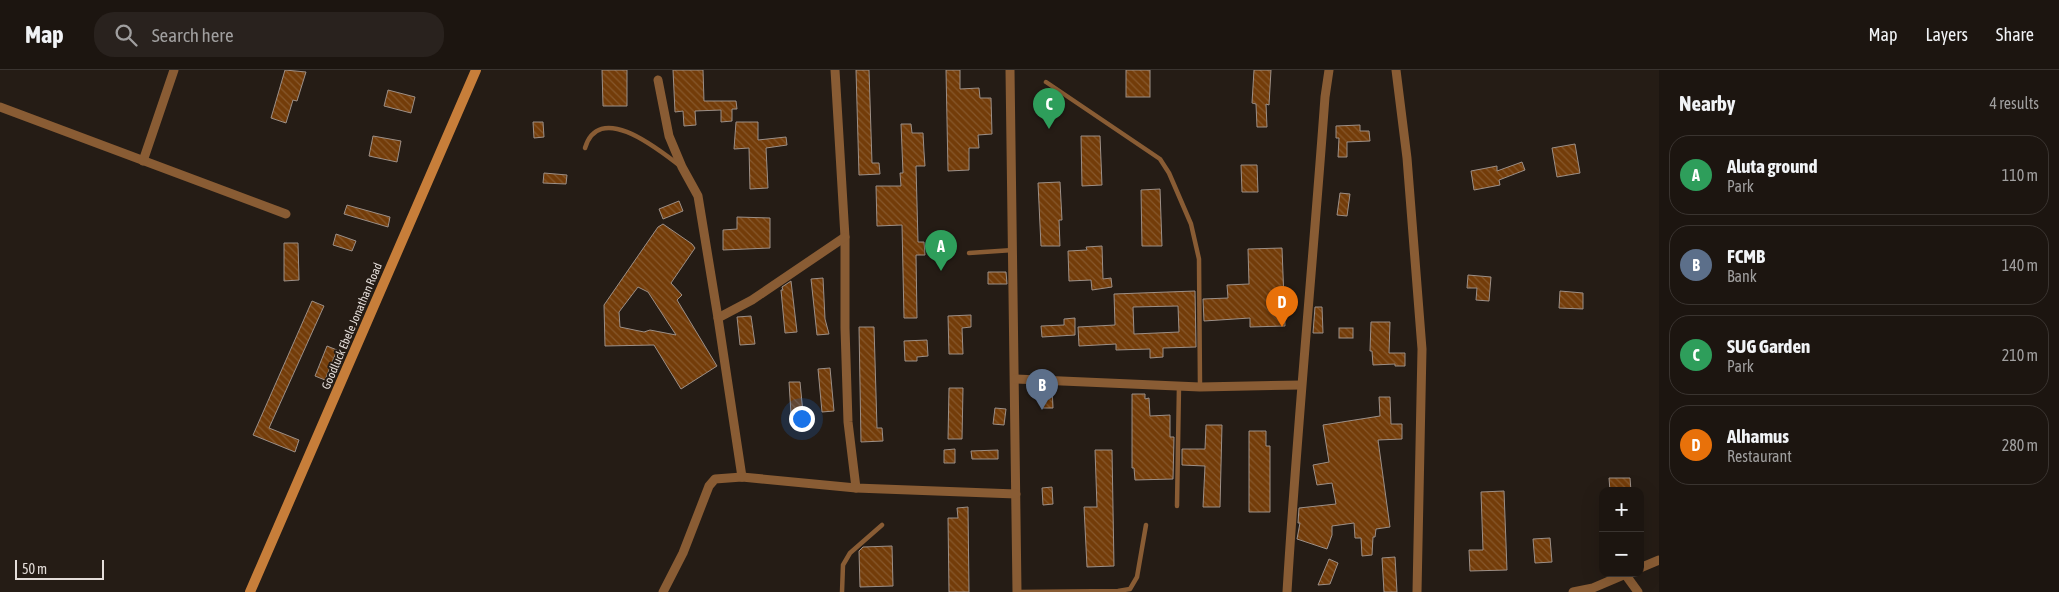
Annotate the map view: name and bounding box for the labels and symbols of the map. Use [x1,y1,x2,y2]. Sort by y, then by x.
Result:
pin: C [1033,88,1065,129]
pin: A [925,230,957,271]
street label: Goodluck Ebele Jonathan Road [319,261,385,391]
pin: D [1266,286,1298,327]
pin: B [1026,369,1058,410]
your location [789,406,815,432]
scale bar [15,557,104,580]

